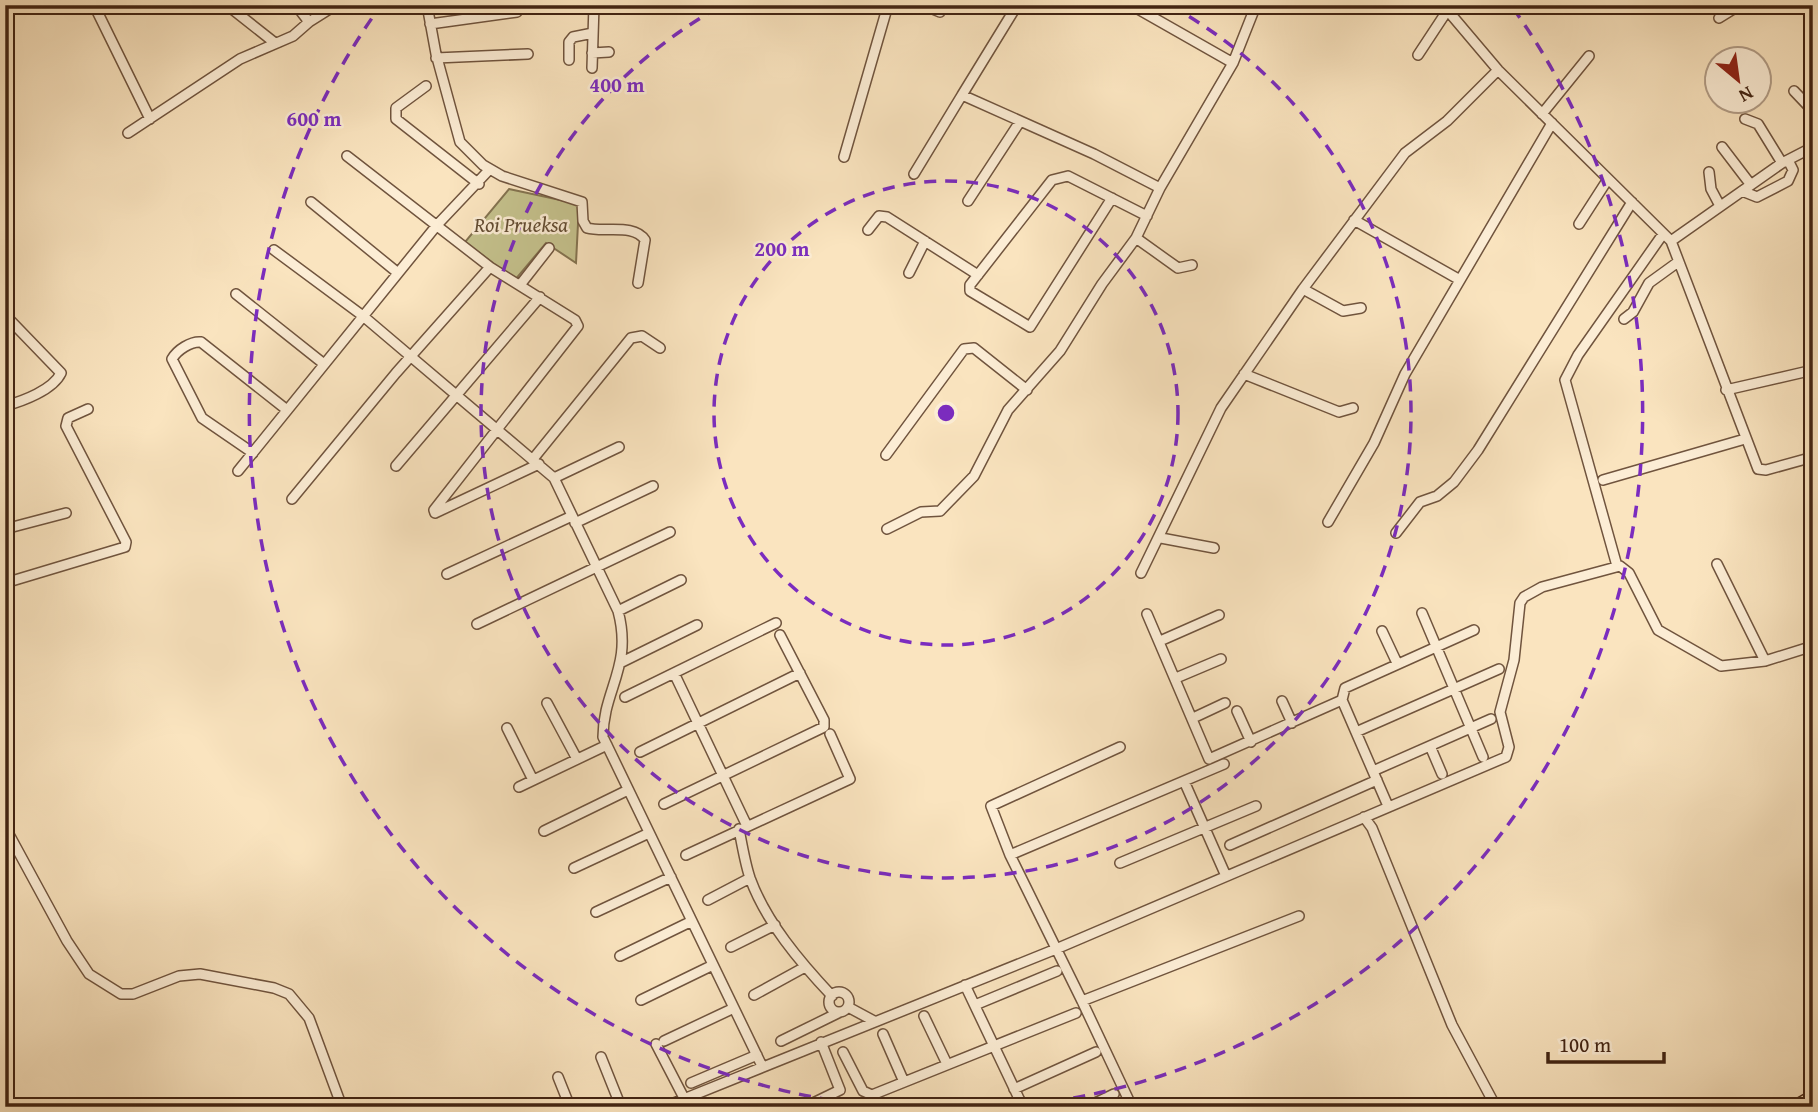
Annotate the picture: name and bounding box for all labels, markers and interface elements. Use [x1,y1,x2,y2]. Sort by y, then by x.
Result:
north arrow [1702,46,1772,116]
text: 400 m [589,69,645,100]
text: N [1734,80,1759,110]
text: 600 m [286,103,342,134]
park label: Roi Prueksa [473,209,568,240]
text: 200 m [754,233,810,264]
centre of rings [934,401,958,425]
scale bar [1548,1021,1664,1065]
text: 100 m [1559,1029,1611,1060]

